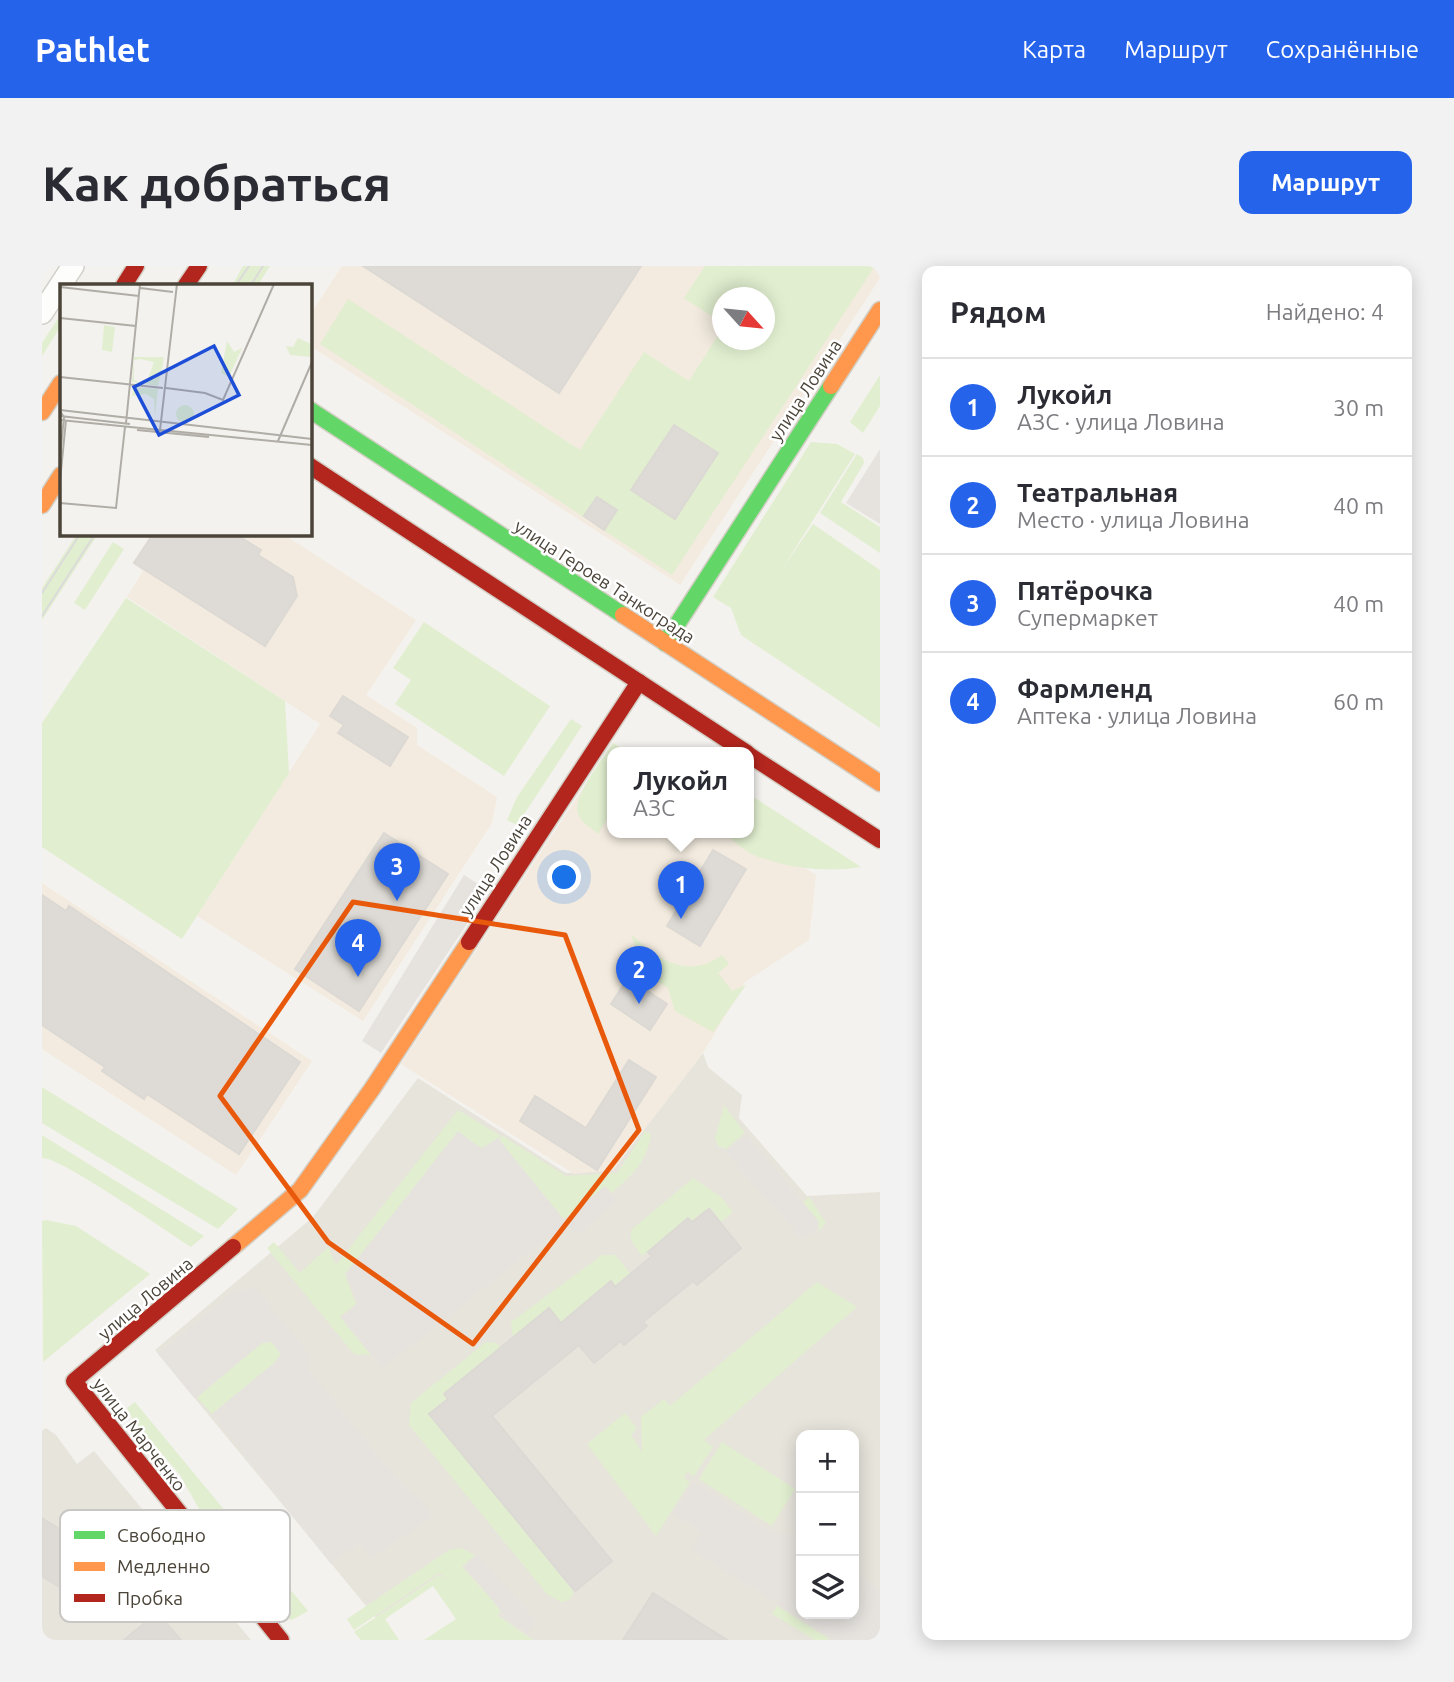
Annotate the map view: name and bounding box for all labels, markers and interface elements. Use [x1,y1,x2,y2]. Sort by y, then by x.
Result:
text: Pathlet [35,31,150,68]
text: Карта [1022,36,1086,63]
text: Маршрут [1124,36,1228,63]
text: Сохранённые [1266,36,1419,63]
button: Маршрут [1239,151,1412,214]
text: Как добраться [42,155,391,210]
inset map [60,284,312,536]
north arrow [712,287,775,350]
text: Рядом [950,295,1046,329]
text: Найдено: 4 [1266,299,1384,324]
street label: улица Ловина [765,336,845,444]
text: Лукойл [1017,380,1112,409]
text: 1 [967,395,979,420]
text: 30 m [1333,395,1384,420]
text: АЗС · улица Ловина [1017,409,1225,434]
text: Театральная [1017,478,1178,507]
text: 2 [967,493,979,518]
text: 40 m [1333,493,1384,518]
text: Место · улица Ловина [1017,507,1250,532]
street label: улица Героев Танкограда [511,515,699,647]
text: Пятёрочка [1017,576,1153,605]
text: 3 [967,591,979,616]
text: 40 m [1333,591,1384,616]
text: Супермаркет [1017,605,1158,630]
text: Фармленд [1017,674,1152,703]
text: 4 [967,689,979,714]
text: 60 m [1333,689,1384,714]
text: Аптека · улица Ловина [1017,703,1257,728]
popup [607,747,754,838]
text: Лукойл [633,766,728,795]
text: АЗС [633,795,675,820]
street label: улица Ловина [455,811,535,919]
pin: 3 [374,843,420,901]
your location [547,860,581,894]
pin: 1 [658,861,704,919]
pin: 4 [335,919,381,977]
pin: 2 [616,946,662,1004]
street label: улица Ловина [94,1253,196,1343]
street label: улица Марченко [90,1373,190,1495]
map controls [796,1430,859,1619]
button: + [796,1430,859,1493]
button: − [796,1493,859,1556]
legend [60,1510,290,1622]
text: Свободно [117,1524,206,1546]
text: Медленно [117,1555,210,1577]
button: layers [796,1556,859,1619]
text: Пробка [117,1587,183,1609]

